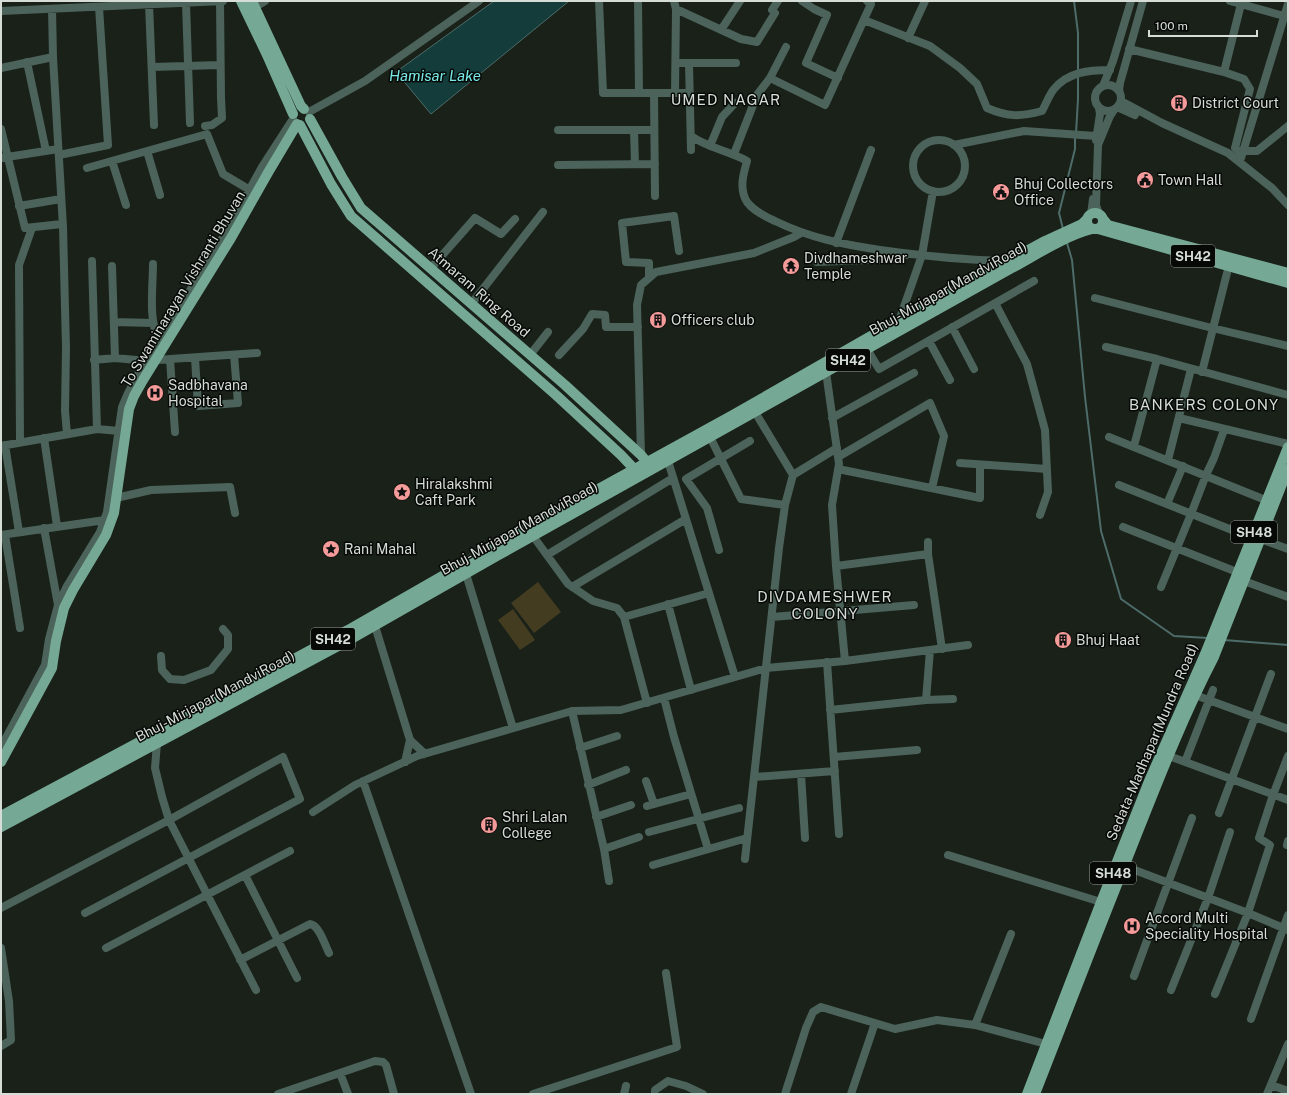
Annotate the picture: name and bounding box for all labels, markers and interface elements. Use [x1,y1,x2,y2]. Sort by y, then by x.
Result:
scale bar [1149,12,1257,38]
text: 100 m [1155,19,1188,33]
water label: Hamisar Lake [389,67,481,84]
district label: UMED NAGAR [671,91,781,108]
building icon: District Court [1169,93,1189,113]
place label: District Court [1192,95,1279,111]
public building icon: Town Hall [1135,170,1155,190]
place label: Town Hall [1158,172,1222,188]
place label: Bhuj Collectors Office [1014,176,1113,208]
public building icon: Bhuj Collectors Office [991,182,1011,202]
street label: To Swaminarayan Vishranti Bhuvan [118,188,248,390]
street label: Bhuj-Mirjapar(MandviRoad) [866,238,1030,338]
street label: Atmaram Ring Road [425,244,533,340]
road number: SH42 [1171,245,1215,267]
place label: Divdhameshwar Temple [804,250,907,282]
temple icon: Divdhameshwar Temple [781,256,801,276]
building icon: Officers club [648,310,668,330]
place label: Officers club [671,312,755,328]
road number: SH42 [826,349,870,371]
place label: Sadbhavana Hospital [168,377,248,409]
hospital icon: Sadbhavana Hospital [145,383,165,403]
district label: BANKERS COLONY [1129,396,1279,413]
place label: Hiralakshmi Caft Park [415,476,493,508]
street label: Bhuj-Mirjapar(MandviRoad) [437,478,601,578]
place icon: Hiralakshmi Caft Park [392,482,412,502]
road number: SH48 [1231,521,1277,543]
place icon: Rani Mahal [321,539,341,559]
place label: Rani Mahal [344,541,416,557]
district label: DIVDAMESHWER COLONY [757,588,893,622]
road number: SH42 [311,628,355,650]
building icon: Bhuj Haat [1053,630,1073,650]
place label: Bhuj Haat [1076,632,1140,648]
street label: Sedata-Madhapar(Mundra Road) [1103,641,1201,843]
street label: Bhuj-Mirjapar(MandviRoad) [133,647,297,745]
place label: Shri Lalan College [502,809,567,841]
building icon: Shri Lalan College [479,815,499,835]
road number: SH48 [1090,862,1136,884]
place label: Accord Multi Speciality Hospital [1145,910,1268,942]
hospital icon: Accord Multi Speciality Hospital [1122,916,1142,936]

